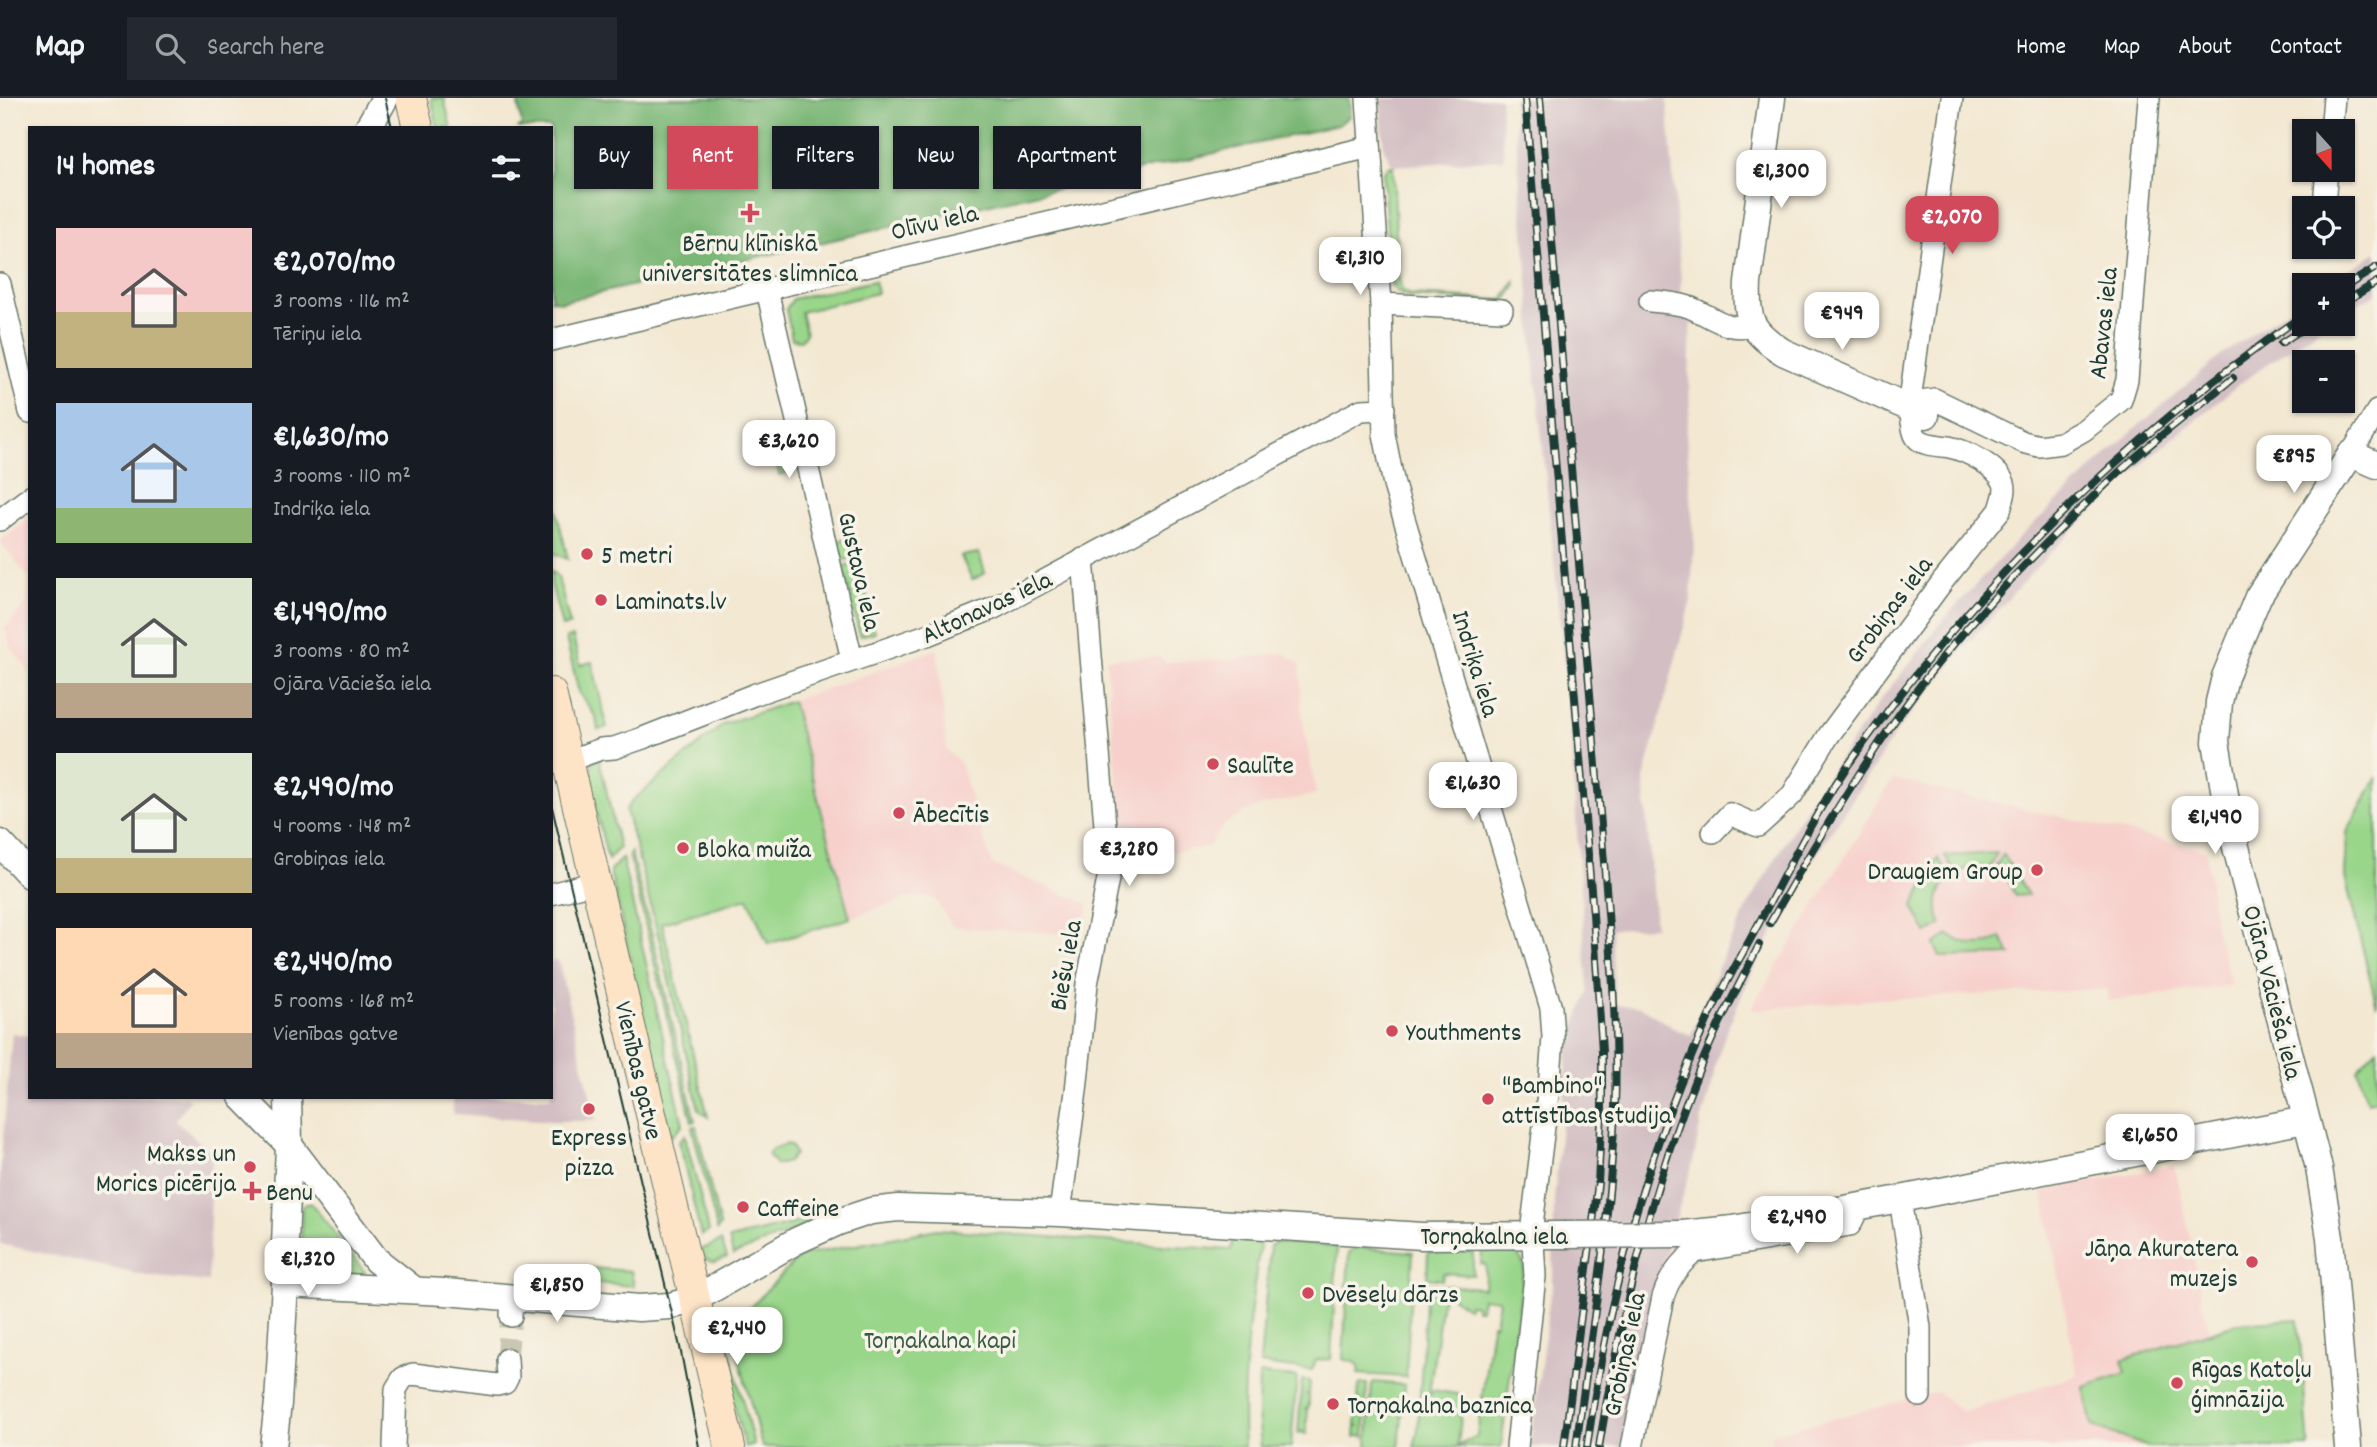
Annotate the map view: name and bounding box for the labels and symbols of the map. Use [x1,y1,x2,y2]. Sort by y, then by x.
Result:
north arrow [2292,119,2356,182]
pin: €1,300 [1724,150,1838,210]
street label: Olīvu iela [888,196,983,252]
pin: €2,070 [1895,197,2009,256]
marker: Bērnu klīniskā universitātes slimnīca [740,203,760,223]
place label: Bērnu klīniskā universitātes slimnīca [642,227,858,294]
pin: €1,310 [1303,238,1417,297]
street label: Abavas iela [2081,265,2130,381]
pin: €949 [1801,292,1883,352]
pin: €3,620 [732,420,846,480]
pin: €895 [2253,436,2335,495]
street label: Gustava iela [826,509,889,636]
place label: 5 metri [601,539,673,576]
marker: 5 metri [579,546,595,562]
street label: Grobiņas iela [1838,549,1944,673]
street label: Altonavas iela [916,562,1060,656]
place label: Laminats.lv [615,585,727,622]
marker: Laminats.lv [593,592,609,608]
street label: Indriķa iela [1440,606,1508,723]
place label: Saulīte [1227,749,1294,786]
marker: Saulīte [1205,756,1221,772]
pin: €1,630 [1416,762,1530,822]
pin: €1,490 [2158,796,2272,856]
place label: Ābecītis [913,798,990,835]
marker: Ābecītis [891,805,907,821]
pin: €3,280 [1072,828,1186,888]
place label: Bloka muiža [697,833,812,870]
marker: Bloka muiža [675,840,691,856]
place label: Draugiem Group [1868,855,2023,892]
marker: Draugiem Group [2029,862,2045,878]
street label: Ojāra Vācieša iela [2231,902,2310,1085]
street label: Biešu iela [1041,917,1094,1014]
street label: Vienības gatve [603,998,671,1144]
place label: Youthments [1406,1016,1522,1053]
marker: Youthments [1384,1023,1400,1039]
place label: "Bambino" attīstības studija [1502,1069,1672,1136]
marker: "Bambino" attīstības studija [1480,1091,1496,1107]
marker: Express pizza [581,1101,597,1117]
pin: €1,650 [2093,1114,2207,1174]
place label: Express pizza [551,1121,627,1188]
place label: Makss un Morics picērija [96,1137,237,1204]
marker: Makss un Morics picērija [242,1159,258,1175]
place label: Benu [266,1176,313,1213]
marker: Benu [244,1183,260,1199]
place label: Caffeine [757,1192,839,1229]
pin: €2,490 [1740,1196,1854,1256]
marker: Caffeine [735,1199,751,1215]
street label: Torņakalna iela [1420,1220,1568,1257]
place label: Jāņa Akuratera muzejs [2085,1232,2239,1299]
pin: €1,320 [251,1238,365,1298]
marker: Jāņa Akuratera muzejs [2244,1254,2260,1270]
pin: €1,850 [500,1264,614,1324]
place label: Dvēseļu dārzs [1322,1278,1459,1315]
marker: Dvēseļu dārzs [1300,1285,1316,1301]
street label: Grobiņas iela [1595,1288,1658,1420]
pin: €2,440 [680,1308,794,1367]
park label: Torņakalna kapi [864,1324,1016,1361]
place label: Rīgas Katoļu ģimnāzija [2191,1353,2312,1420]
marker: Rīgas Katoļu ģimnāzija [2169,1375,2185,1391]
place label: Torņakalna baznīca [1347,1389,1533,1426]
marker: Torņakalna baznīca [1325,1396,1341,1412]

